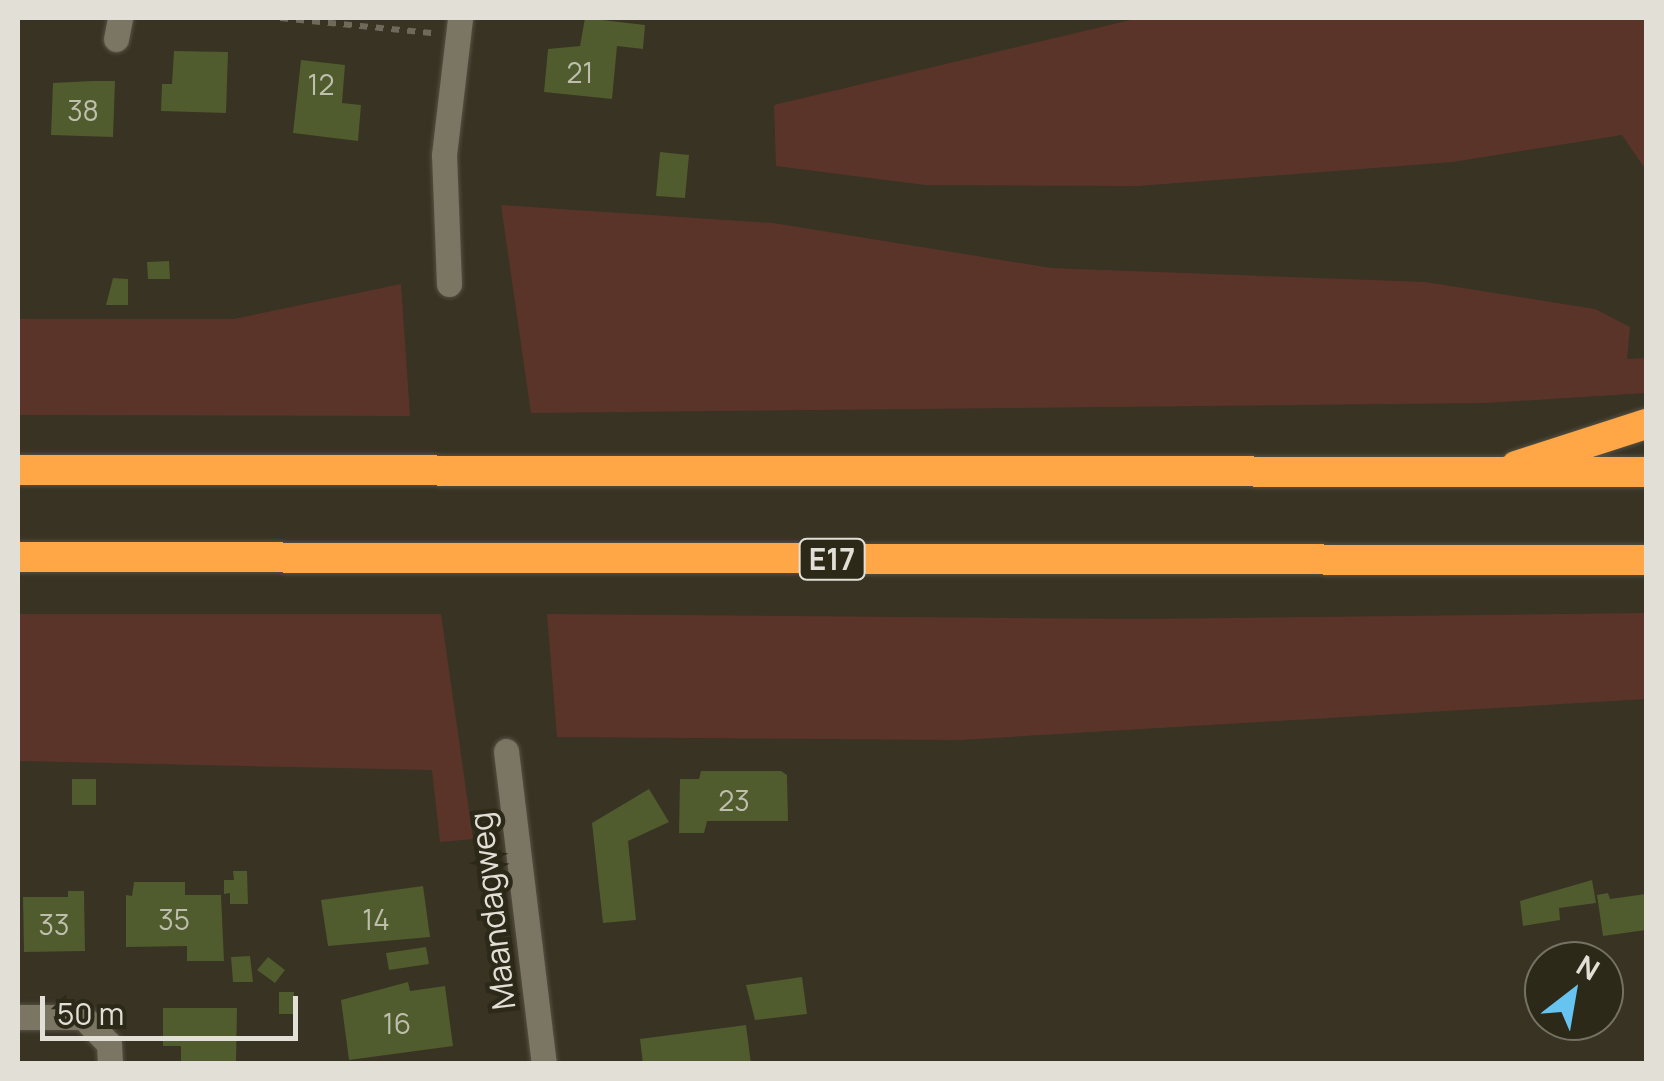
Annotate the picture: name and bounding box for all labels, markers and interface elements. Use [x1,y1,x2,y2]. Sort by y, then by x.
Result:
house number: 21 [567,55,593,89]
house number: 12 [308,67,334,101]
house number: 38 [67,93,99,127]
road number: E17 [797,534,867,584]
house number: 23 [718,783,750,817]
street label: Maandagweg [461,810,523,1012]
house number: 35 [158,902,190,936]
house number: 14 [362,902,390,936]
house number: 33 [39,907,69,941]
north arrow [1524,941,1624,1041]
text: N [1570,946,1607,988]
scale bar [45,976,302,1038]
text: 50 m [57,993,124,1034]
house number: 16 [383,1006,411,1040]

